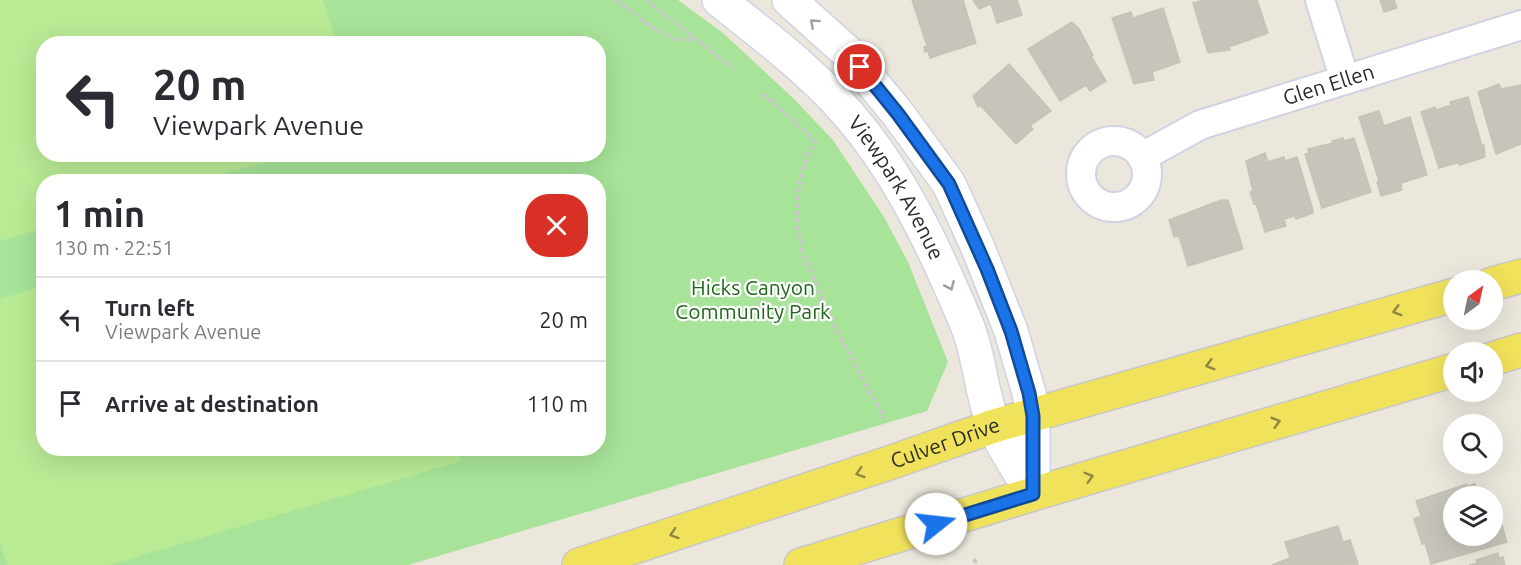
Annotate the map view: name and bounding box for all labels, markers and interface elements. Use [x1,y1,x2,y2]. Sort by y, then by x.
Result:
one-way arrow [811,19,821,30]
pin [834,41,885,92]
icon: arrive [843,50,876,83]
street label: Glen Ellen [1280,58,1377,109]
icon: left [54,60,132,138]
text: 20 m [153,61,247,108]
text: Viewpark Avenue [153,110,364,140]
street label: Viewpark Avenue [844,110,950,263]
text: 1 min [54,193,145,234]
button: close [525,194,588,257]
text: 130 m · 22:51 [54,236,174,259]
north arrow [1443,270,1503,330]
map controls [1443,270,1503,546]
park label: Hicks Canyon Community Park [675,275,831,323]
one-way arrow [942,280,954,291]
text: Turn left [105,295,195,320]
icon: left [54,303,87,336]
one-way arrow [1392,304,1403,316]
text: 20 m [539,307,588,332]
text: Viewpark Avenue [105,320,261,343]
button: sound [1443,342,1503,402]
one-way arrow [1205,358,1216,370]
icon: arrive [54,387,87,420]
text: Arrive at destination [105,391,319,416]
text: 110 m [527,391,588,416]
street label: Culver Drive [887,412,1003,473]
button: search [1443,414,1503,474]
one-way arrow [1270,417,1281,429]
one-way arrow [855,466,866,478]
one-way arrow [1083,472,1094,484]
button: layers [1443,486,1503,546]
position arrow [904,492,968,556]
one-way arrow [669,527,680,539]

